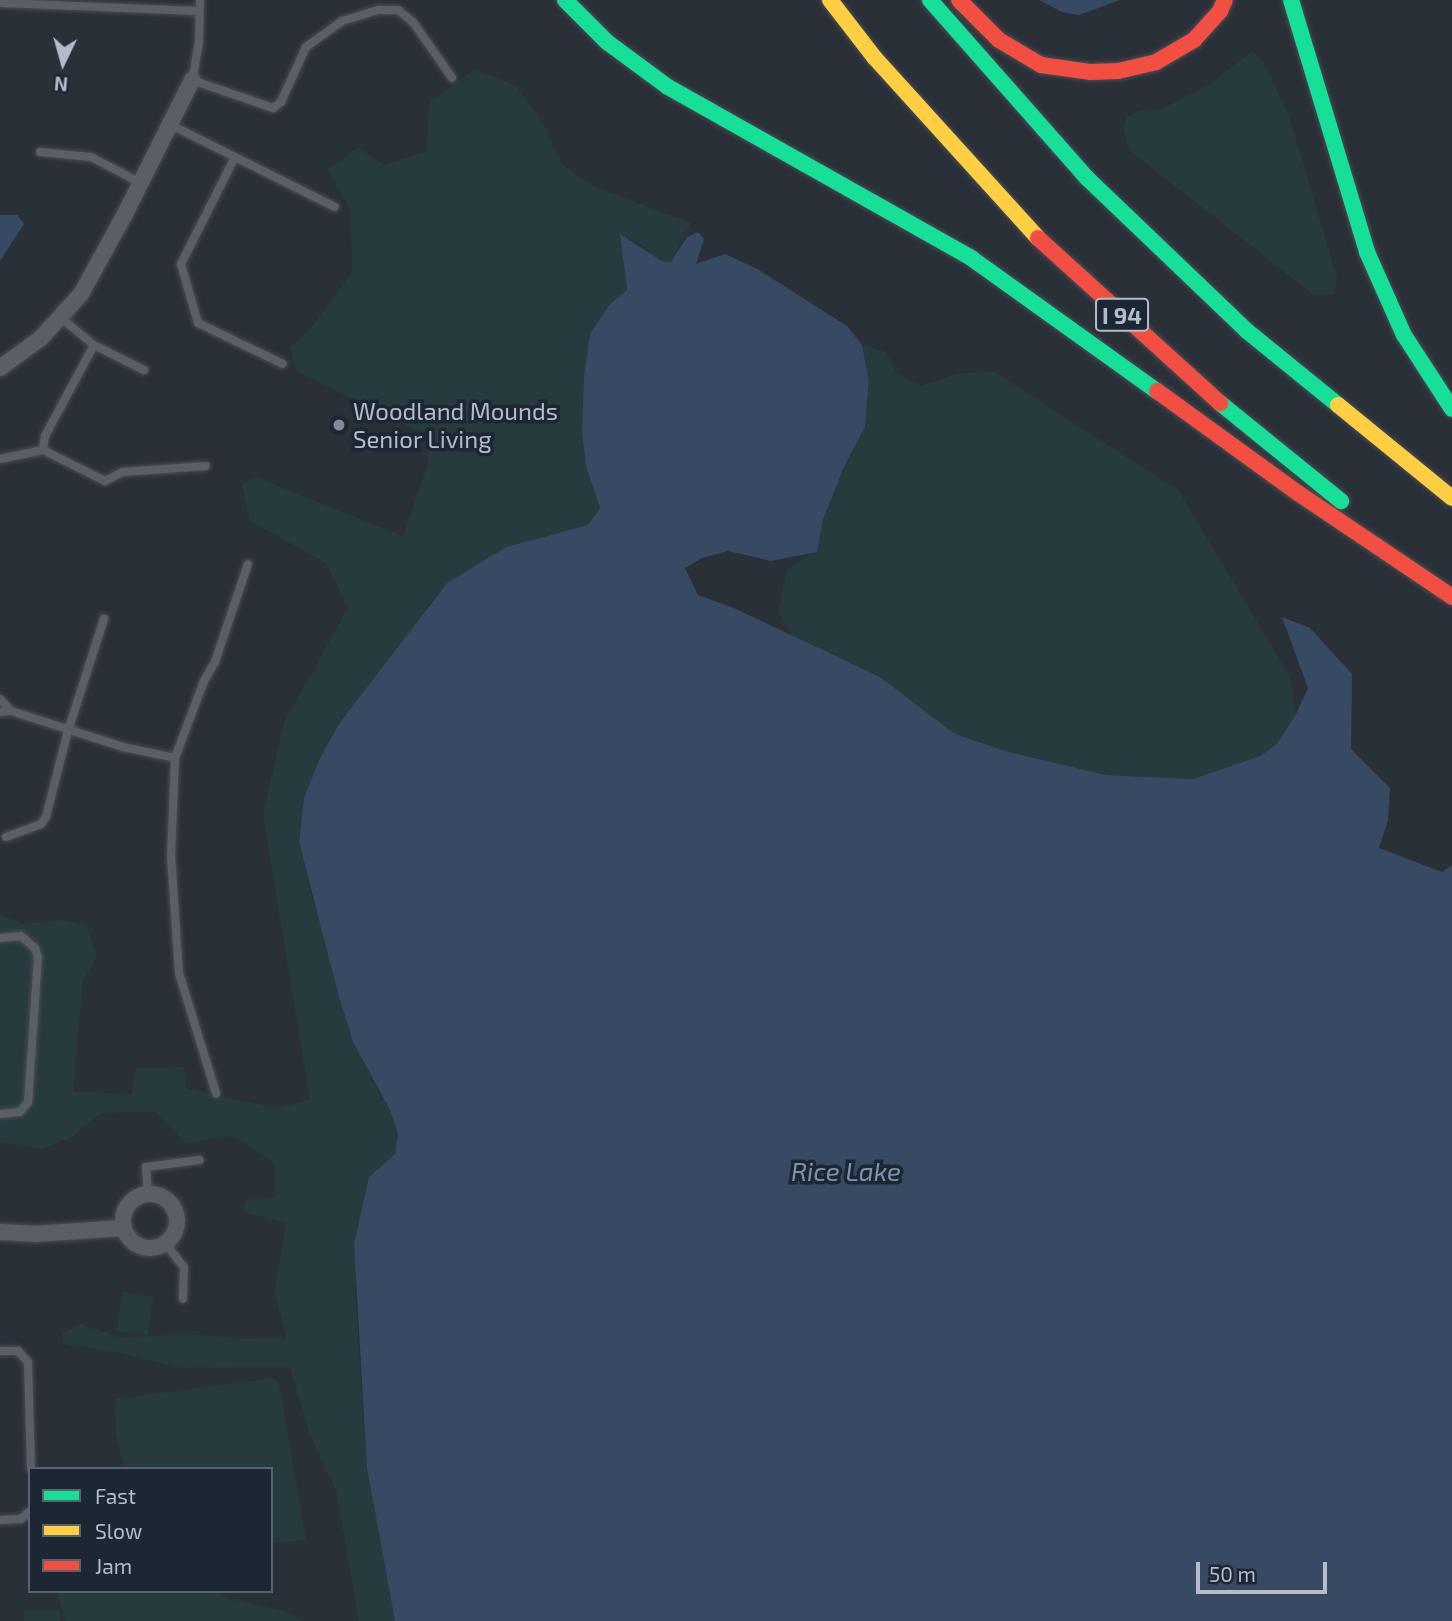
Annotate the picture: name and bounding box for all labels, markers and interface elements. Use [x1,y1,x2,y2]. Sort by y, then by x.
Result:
north arrow [28,28,98,98]
text: N [53,72,69,96]
road number: I 94 [1094,296,1150,334]
place label: Woodland Mounds Senior Living [353,397,558,453]
marker: Woodland Mounds Senior Living [331,417,347,433]
water label: Rice Lake [791,1155,901,1187]
legend [28,1467,273,1593]
text: Fast [95,1483,136,1508]
text: Slow [95,1518,142,1543]
scale bar [1200,1548,1331,1592]
text: Jam [95,1553,132,1578]
text: 50 m [1209,1561,1256,1586]

